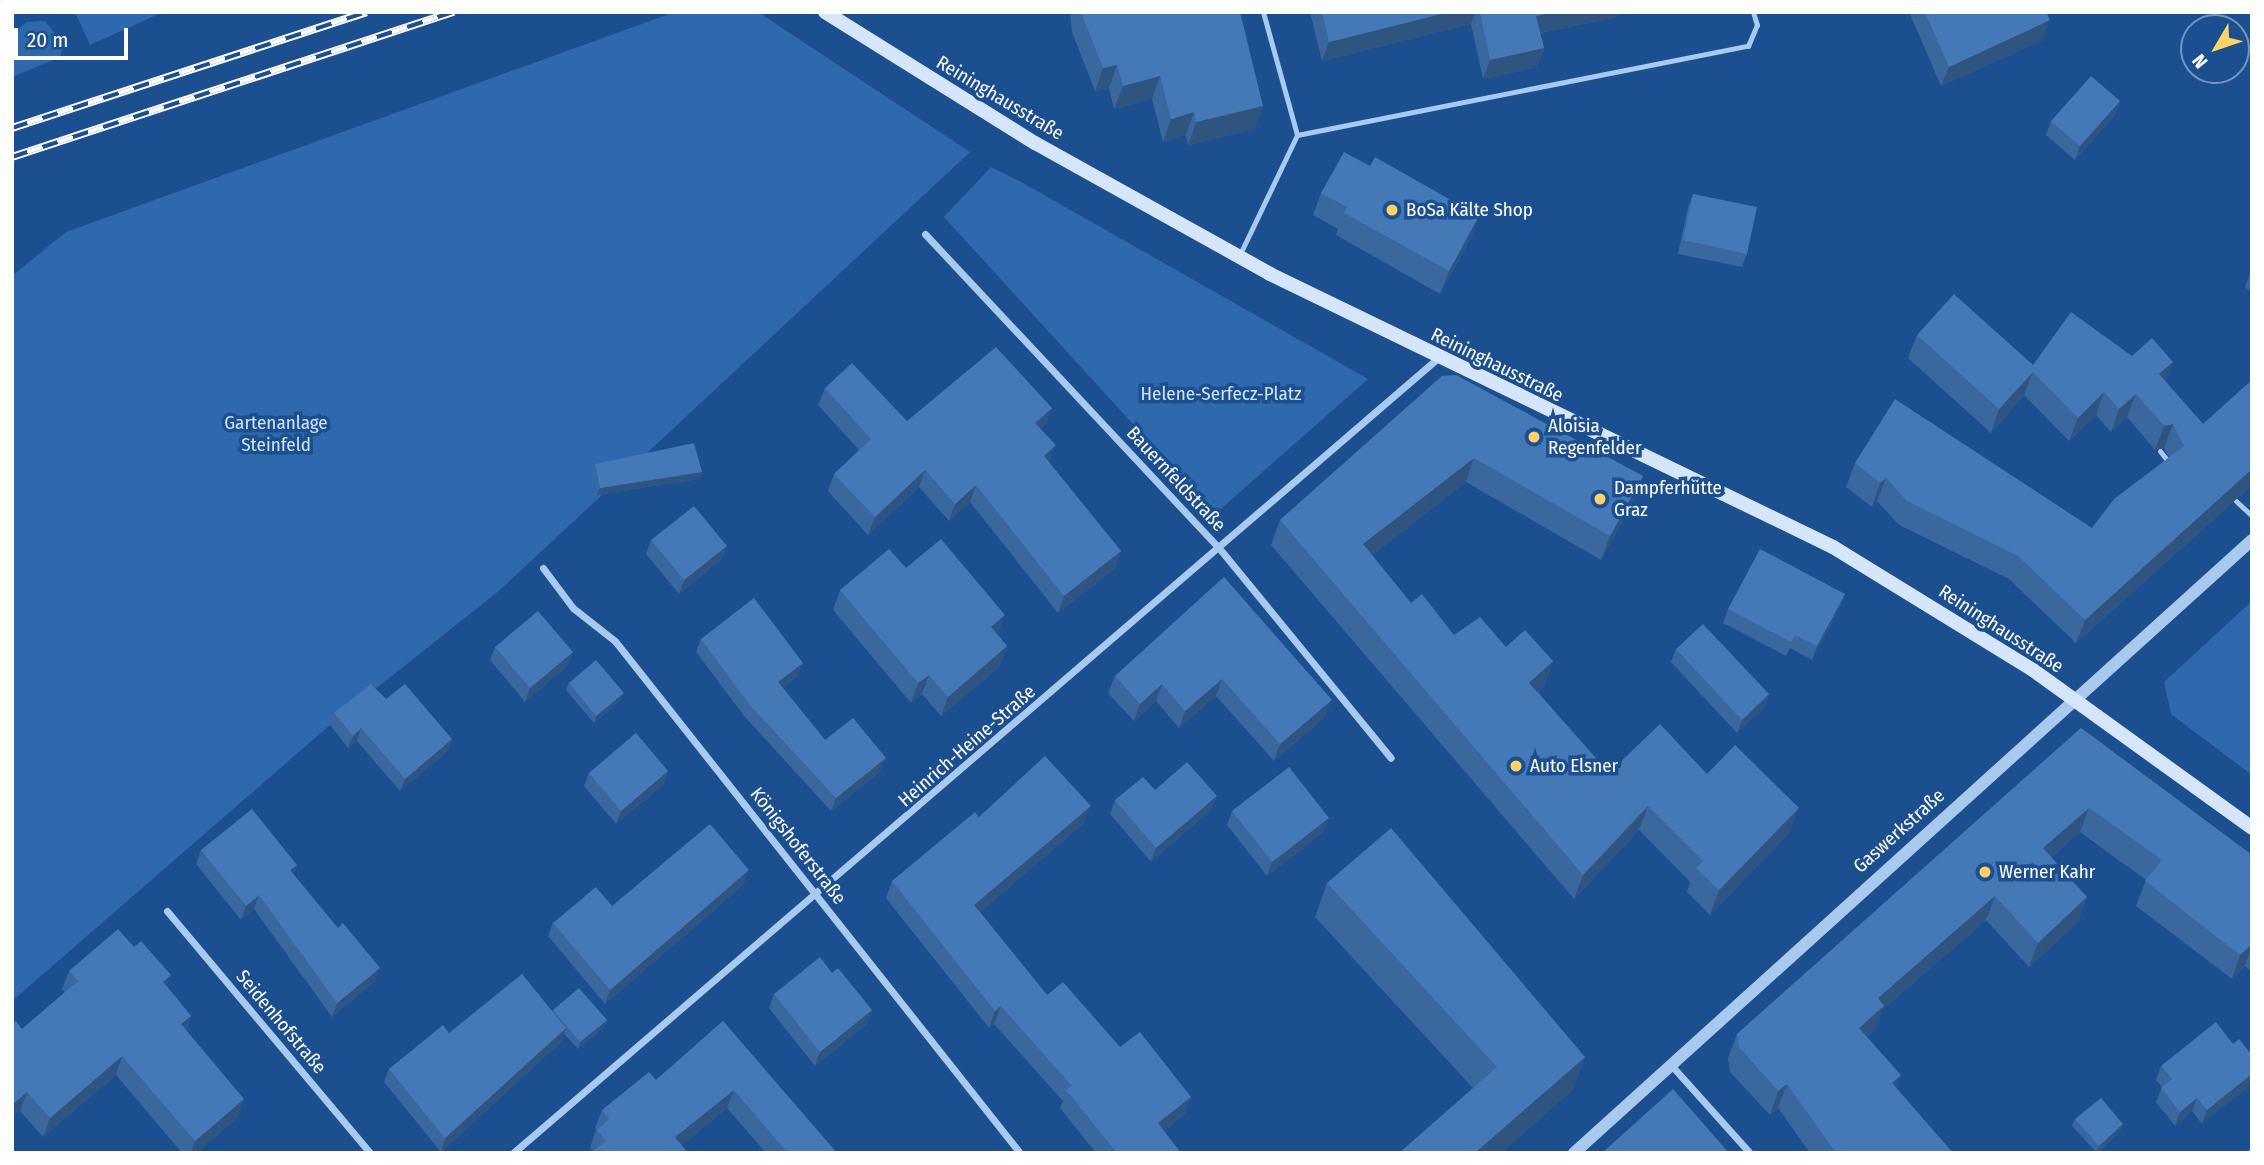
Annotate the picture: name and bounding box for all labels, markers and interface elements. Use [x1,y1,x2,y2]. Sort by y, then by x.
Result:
scale bar [18,14,131,58]
north arrow [2180,14,2250,84]
text: 20 m [27,27,68,53]
text: N [2187,50,2212,73]
street label: Reininghausstraße [932,51,1068,145]
place label: BoSa Kälte Shop [1406,199,1533,221]
marker: BoSa Kälte Shop [1384,202,1400,218]
street label: Reininghausstraße [1427,323,1567,407]
park label: Helene-Serfecz-Platz [1140,383,1302,405]
park label: Gartenanlage Steinfeld [224,412,328,456]
place label: Aloisia Regenfelder [1548,415,1642,459]
street label: Bauernfeldstraße [1122,422,1230,536]
marker: Aloisia Regenfelder [1526,429,1542,445]
place label: Dampferhütte Graz [1614,477,1722,521]
marker: Dampferhütte Graz [1592,491,1608,507]
street label: Reininghausstraße [1934,580,2068,678]
street label: Heinrich-Heine-Straße [894,680,1040,812]
place label: Auto Elsner [1530,755,1618,777]
marker: Auto Elsner [1508,758,1524,774]
street label: Königshoferstraße [745,783,851,909]
street label: Gaswerkstraße [1849,784,1949,878]
place label: Werner Kahr [1999,861,2095,883]
marker: Werner Kahr [1977,864,1993,880]
street label: Seidenhofstraße [231,966,331,1078]

